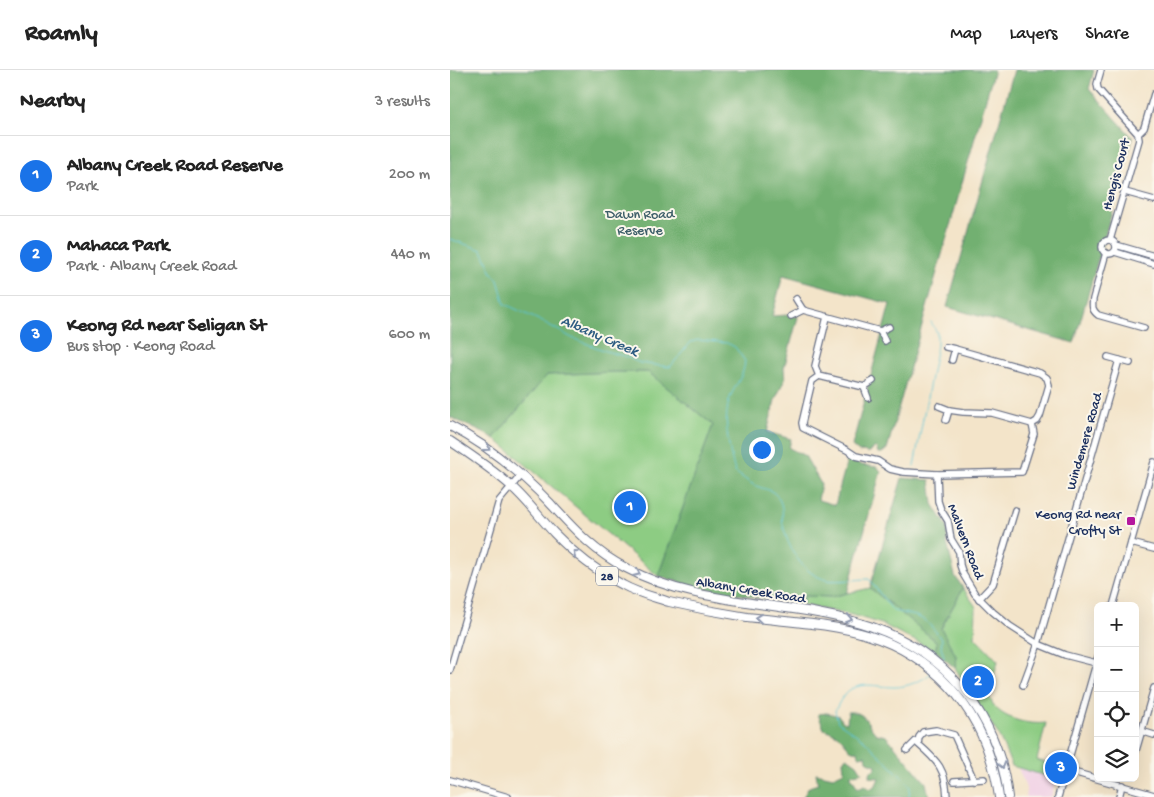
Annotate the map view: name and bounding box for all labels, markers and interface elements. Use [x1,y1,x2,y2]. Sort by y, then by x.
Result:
text: Roamly [25,20,98,49]
text: Map [950,24,982,45]
text: Layers [1010,24,1057,45]
text: Share [1085,24,1129,45]
text: Nearby [20,90,85,115]
text: 3 results [375,93,430,112]
street label: Hengis Court [1100,136,1135,212]
text: Albany Creek Road Reserve [67,155,283,178]
text: 1 [33,166,39,185]
text: 200 m [389,166,430,185]
text: Park [67,178,98,197]
park label: Dawn Road Reserve [605,207,676,240]
text: Mahaca Park [67,235,169,258]
text: 2 [32,246,40,265]
text: 440 m [391,246,430,265]
text: Park · Albany Creek Road [67,258,236,277]
water label: Albany Creek [558,313,642,362]
text: Keong Rd near Seligan St [67,315,266,338]
text: 3 [32,326,40,345]
text: 600 m [389,326,430,345]
text: Bus stop · Keong Road [67,338,214,357]
street label: Windemere Road [1063,389,1108,492]
your location [749,437,775,463]
one-way arrow [481,442,491,451]
pin: 1 [614,488,646,526]
street label: Malvern Road [942,502,987,584]
place label: Keong Rd near Crofty St [1035,507,1122,540]
marker: Keong Rd near Crofty St [1125,515,1137,527]
one-way arrow [572,550,581,559]
road number: 28 [596,566,618,586]
one-way arrow [632,567,641,578]
street label: Albany Creek Road [695,574,808,609]
map controls [1094,602,1139,782]
button: + [1094,602,1139,647]
one-way arrow [754,613,762,624]
one-way arrow [844,614,853,624]
button: − [1094,647,1139,692]
pin: 2 [962,663,994,701]
button: locate [1094,692,1139,737]
button: layers [1094,737,1139,782]
pin: 3 [1045,749,1077,787]
one-way arrow [996,761,1007,770]

